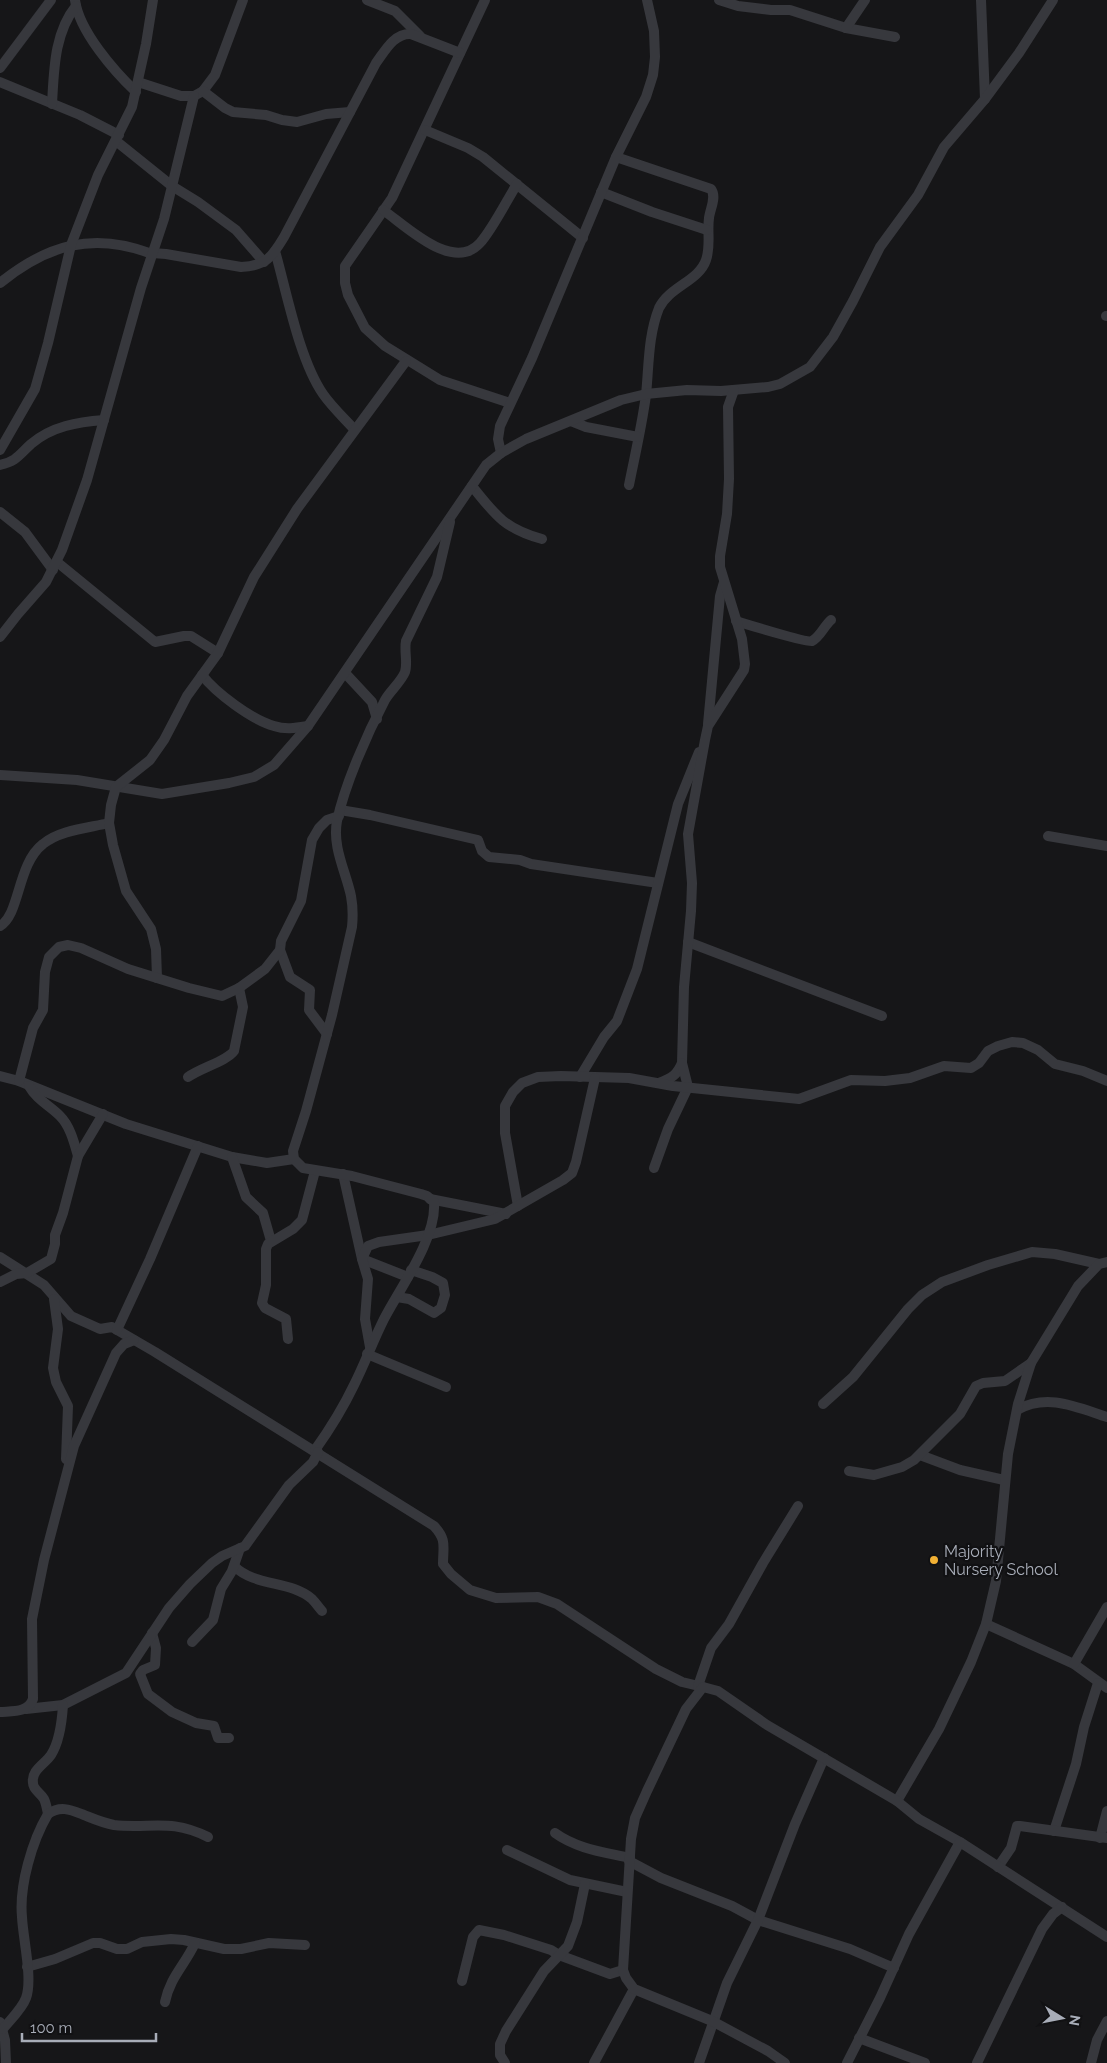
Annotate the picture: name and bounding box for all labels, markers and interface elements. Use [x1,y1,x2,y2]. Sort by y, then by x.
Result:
place label: Majority Nursery School [944,1542,1058,1579]
marker: Majority Nursery School [928,1554,940,1566]
north arrow [1037,1993,1087,2043]
scale bar [22,2010,156,2042]
text: N [1066,2014,1084,2027]
text: 100 m [30,2019,72,2037]

